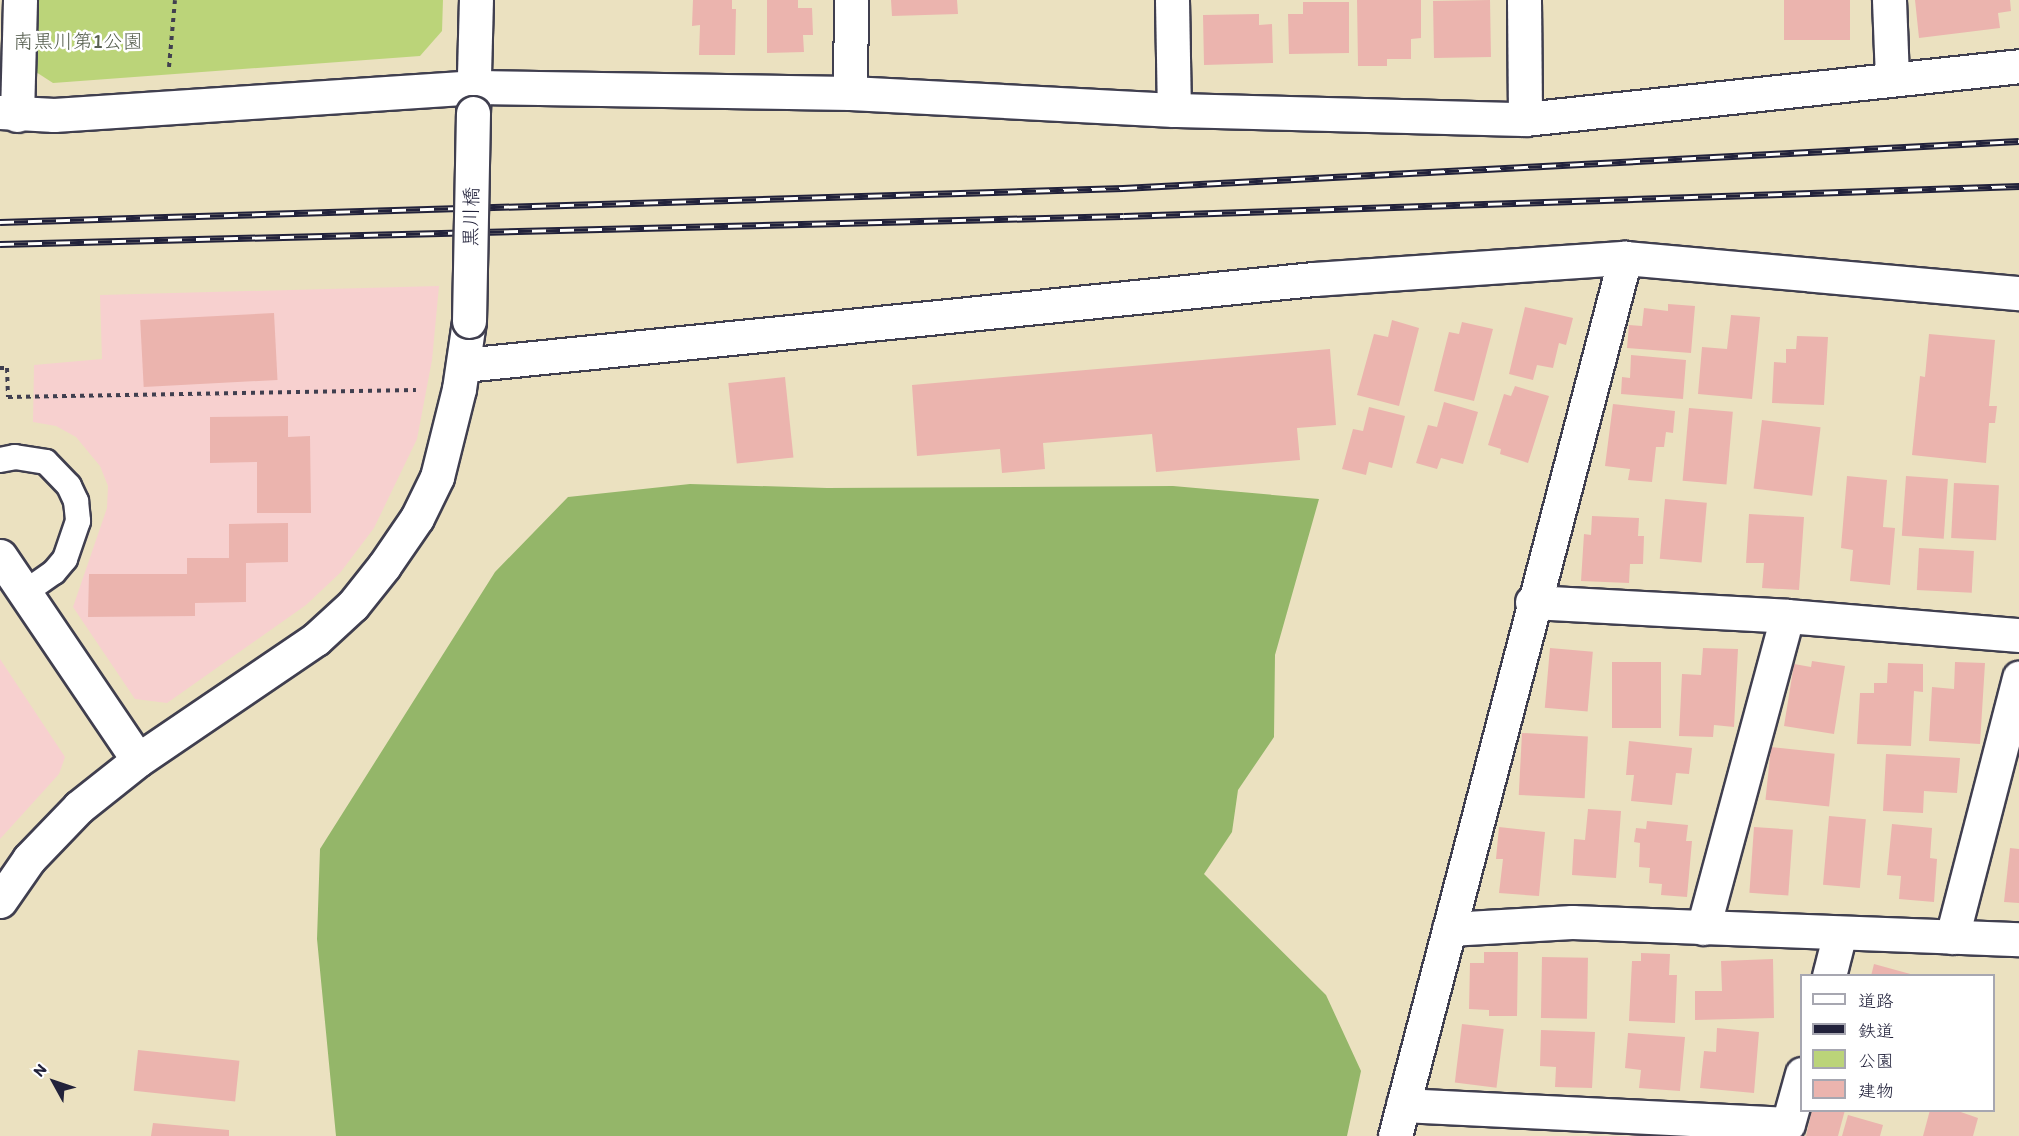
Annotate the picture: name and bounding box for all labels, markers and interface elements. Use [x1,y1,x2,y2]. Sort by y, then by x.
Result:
park label: 南黒川第1公園 [13,29,143,53]
street label: 黒川橋 [458,187,484,247]
legend [1800,974,1995,1112]
text: 道路 [1858,990,1894,1012]
text: 鉄道 [1858,1020,1894,1042]
text: 公園 [1858,1050,1894,1072]
north arrow [24,1052,84,1112]
text: N [29,1060,51,1080]
text: 建物 [1858,1080,1894,1102]

